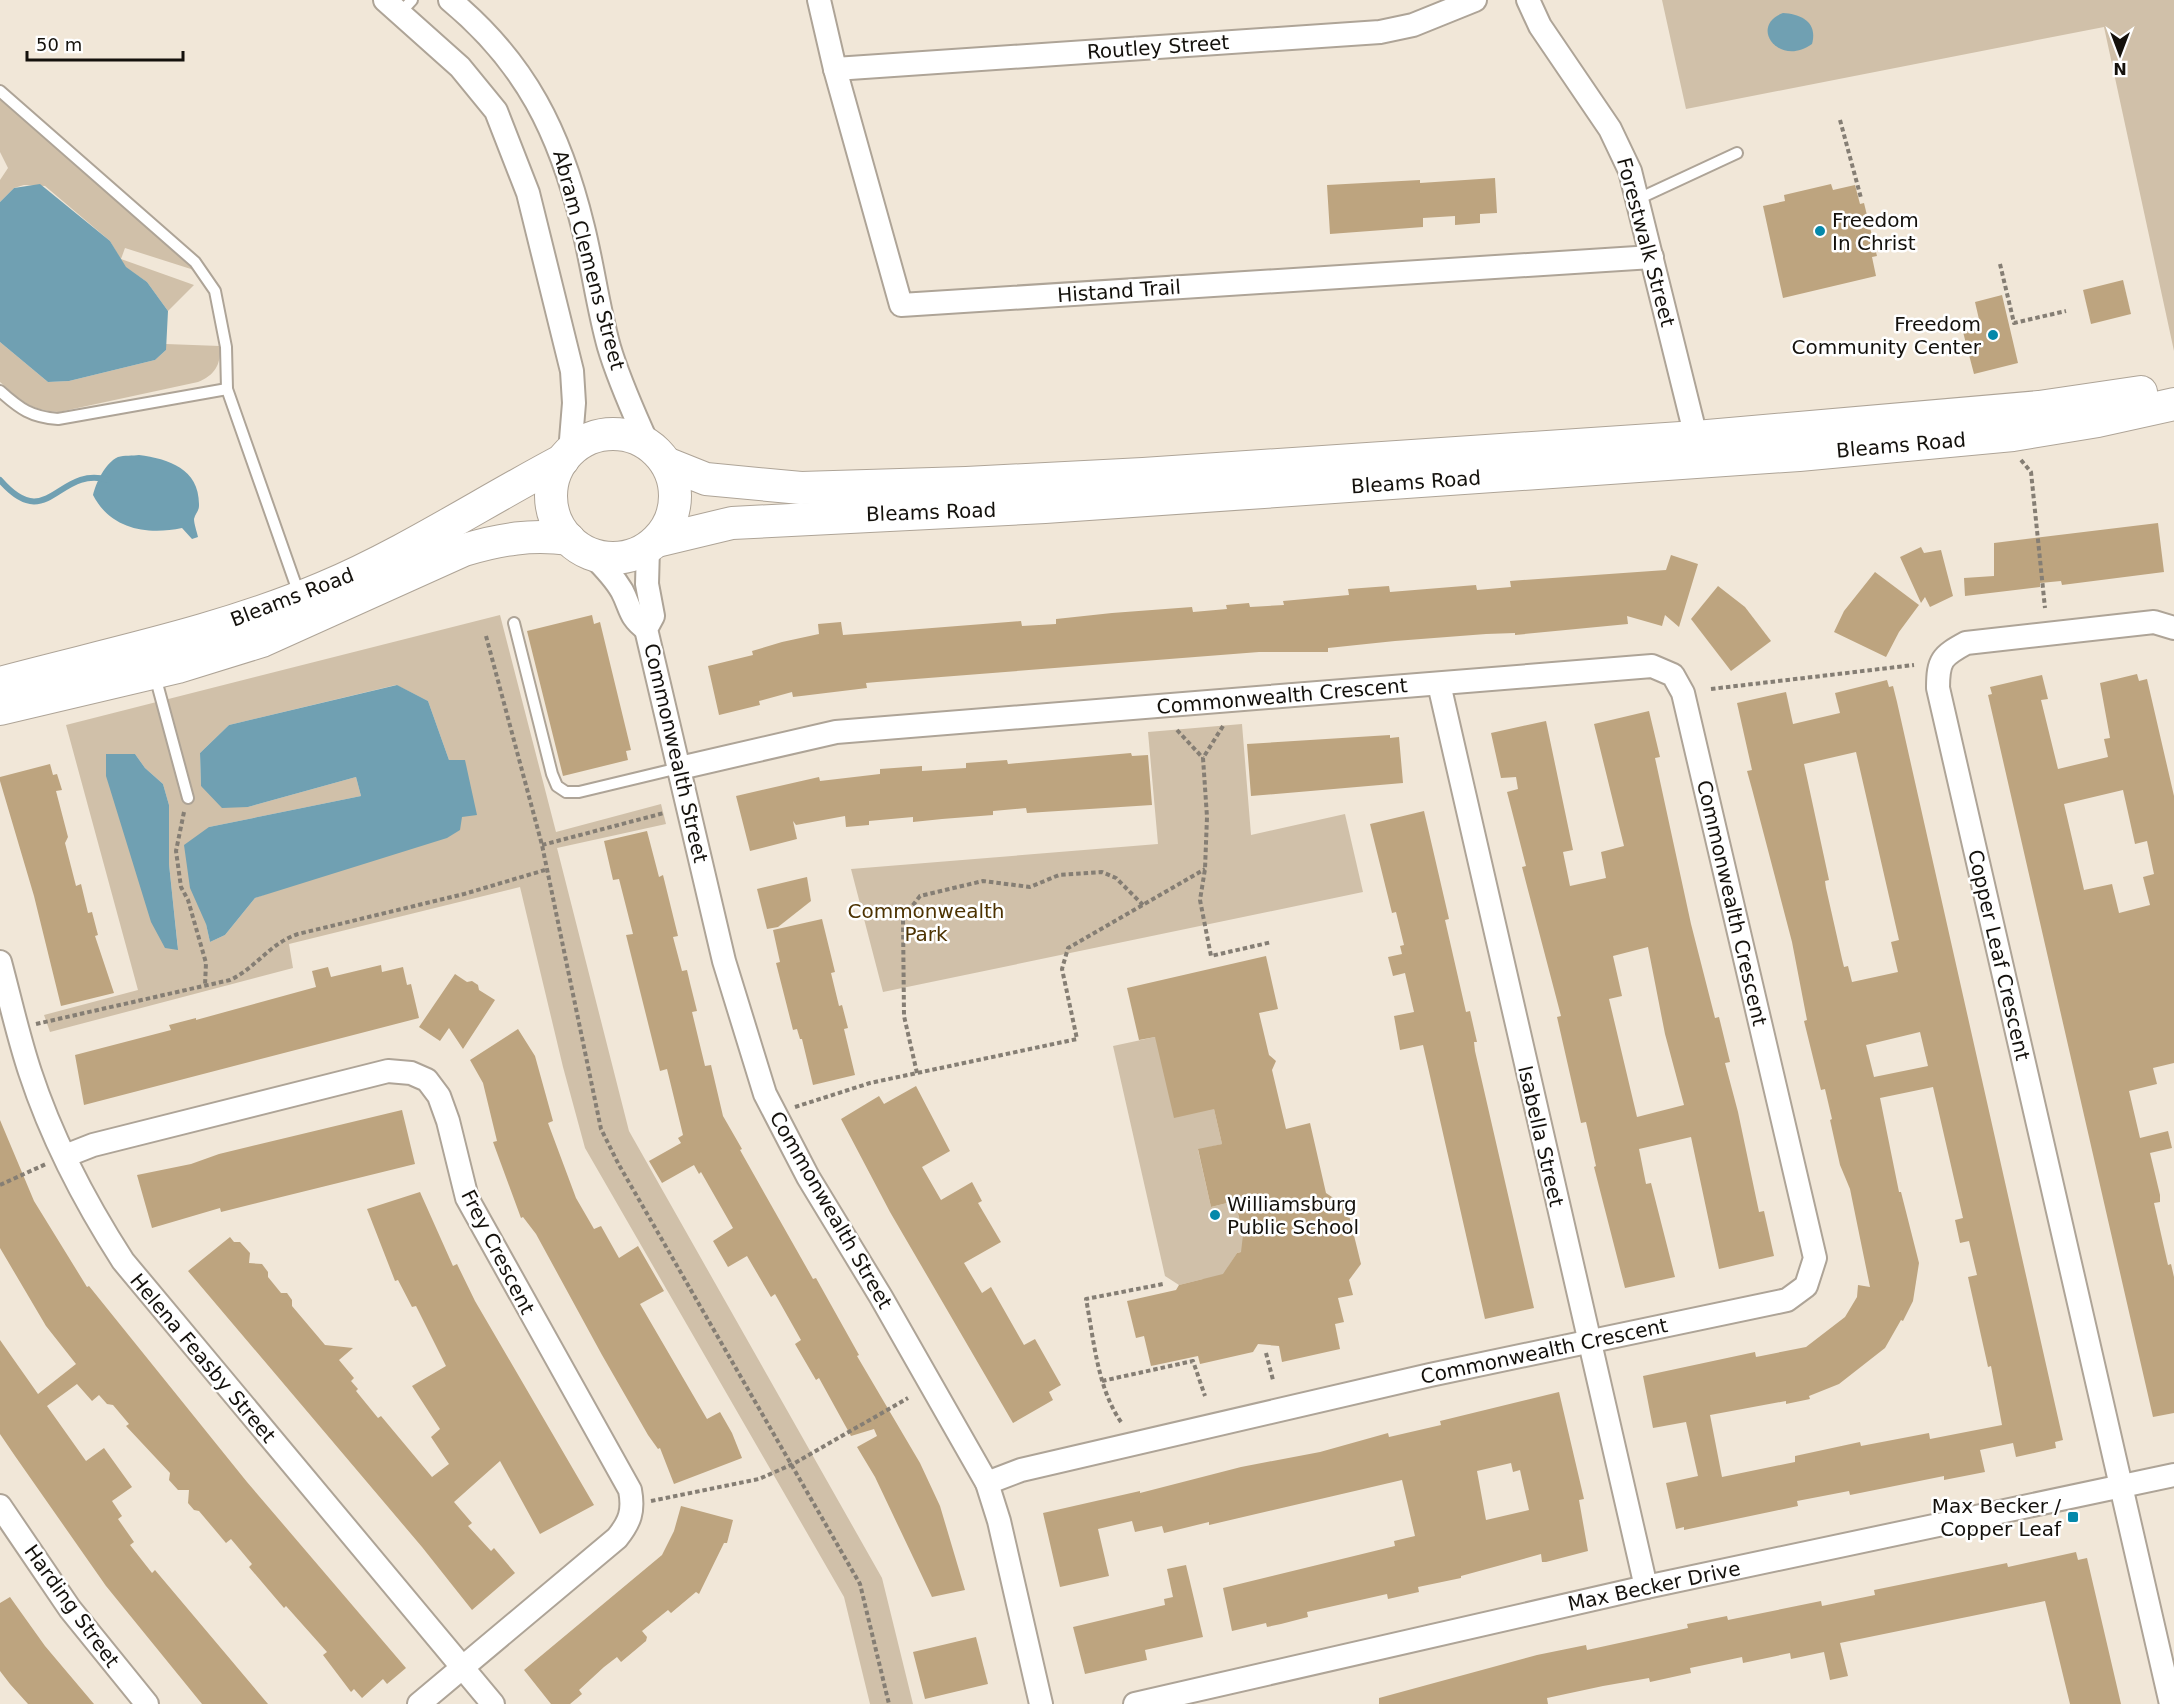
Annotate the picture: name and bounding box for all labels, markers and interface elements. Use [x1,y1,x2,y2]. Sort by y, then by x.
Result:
scale bar [27,24,183,62]
north arrow [2090,24,2150,84]
street label: Routley Street [1086,30,1230,64]
text: 50 m [36,34,82,55]
text: N [2113,59,2127,78]
street label: Abram Clemens Street [548,147,630,373]
street label: Forestwalk Street [1612,155,1680,329]
place label: Freedom In Christ [1832,208,1919,255]
marker: Freedom In Christ [1813,224,1827,238]
street label: Histand Trail [1056,275,1182,307]
place label: Freedom Community Center [1792,312,1982,359]
marker: Freedom Community Center [1986,328,2000,342]
street label: Bleams Road [1835,427,1967,463]
street label: Bleams Road [1350,465,1482,499]
street label: Bleams Road [865,498,997,526]
street label: Bleams Road [227,562,357,632]
street label: Commonwealth Street [639,641,713,865]
street label: Commonwealth Crescent [1156,673,1409,719]
street label: Commonwealth Crescent [1692,778,1772,1028]
street label: Copper Leaf Crescent [1963,847,2035,1063]
park label: Commonwealth Park [847,899,1005,946]
street label: Isabella Street [1513,1063,1569,1209]
street label: Commonwealth Street [765,1107,898,1313]
street label: Frey Crescent [456,1186,540,1318]
place label: Williamsburg Public School [1227,1192,1359,1239]
marker: Williamsburg Public School [1208,1208,1222,1222]
street label: Helena Feasby Street [125,1268,281,1448]
street label: Commonwealth Crescent [1418,1313,1670,1389]
place label: Max Becker / Copper Leaf [1932,1494,2062,1541]
marker: Max Becker / Copper Leaf [2066,1510,2080,1524]
street label: Harding Street [19,1540,125,1672]
street label: Max Becker Drive [1566,1556,1742,1616]

